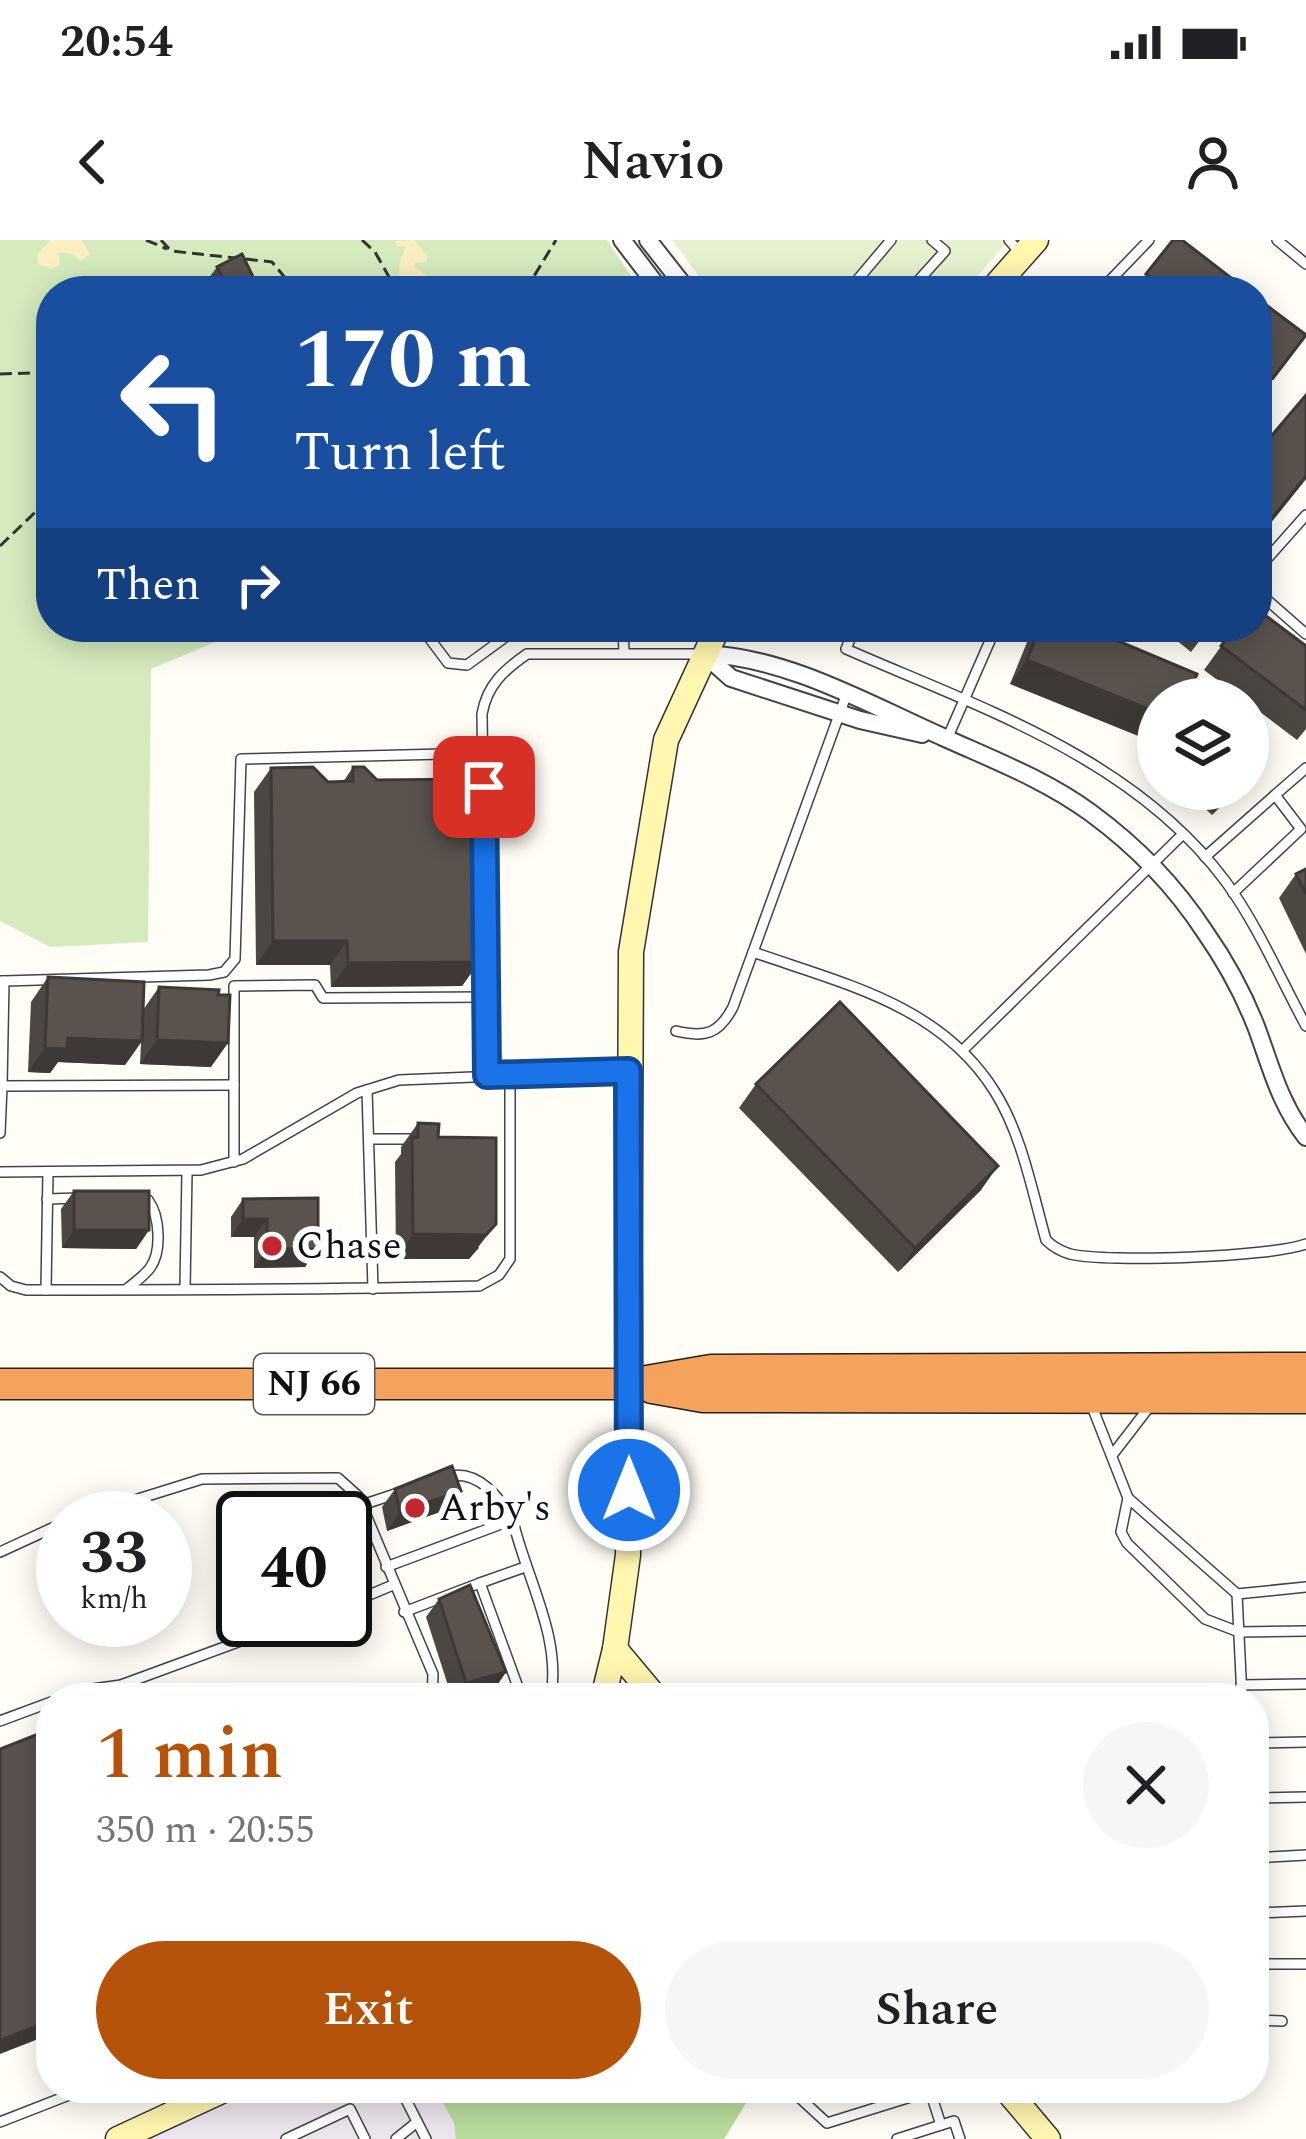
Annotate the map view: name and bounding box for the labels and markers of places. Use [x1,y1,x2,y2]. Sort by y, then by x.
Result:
pin [433,736,535,838]
place label: Chase [296,1217,402,1276]
marker: Chase [259,1233,285,1259]
place label: Arby's [439,1479,551,1538]
marker: Arby's [402,1495,428,1521]

